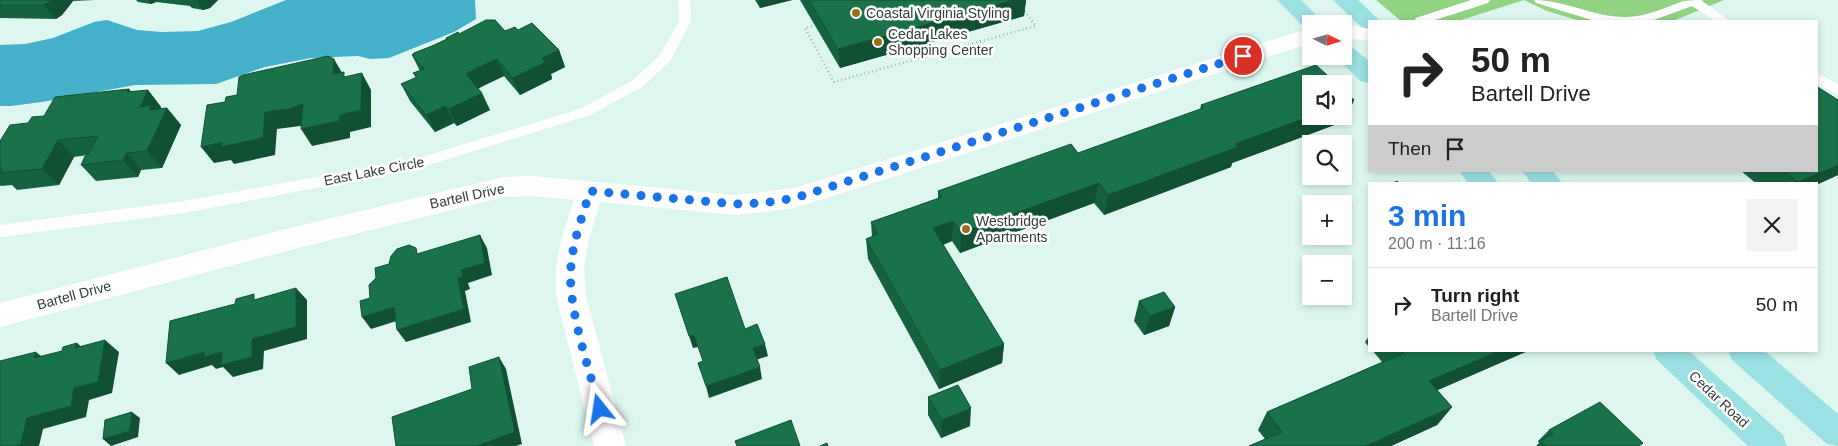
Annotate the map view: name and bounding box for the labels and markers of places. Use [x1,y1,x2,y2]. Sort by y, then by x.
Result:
place label: Coastal Virginia Styling [866,5,1010,21]
marker: Coastal Virginia Styling [850,7,862,19]
place label: Cedar Lakes Shopping Center [888,26,993,58]
pin [1222,35,1264,77]
marker: Cedar Lakes Shopping Center [872,36,884,48]
place label: Westbridge Apartments [976,213,1048,245]
marker: Westbridge Apartments [960,223,972,235]

